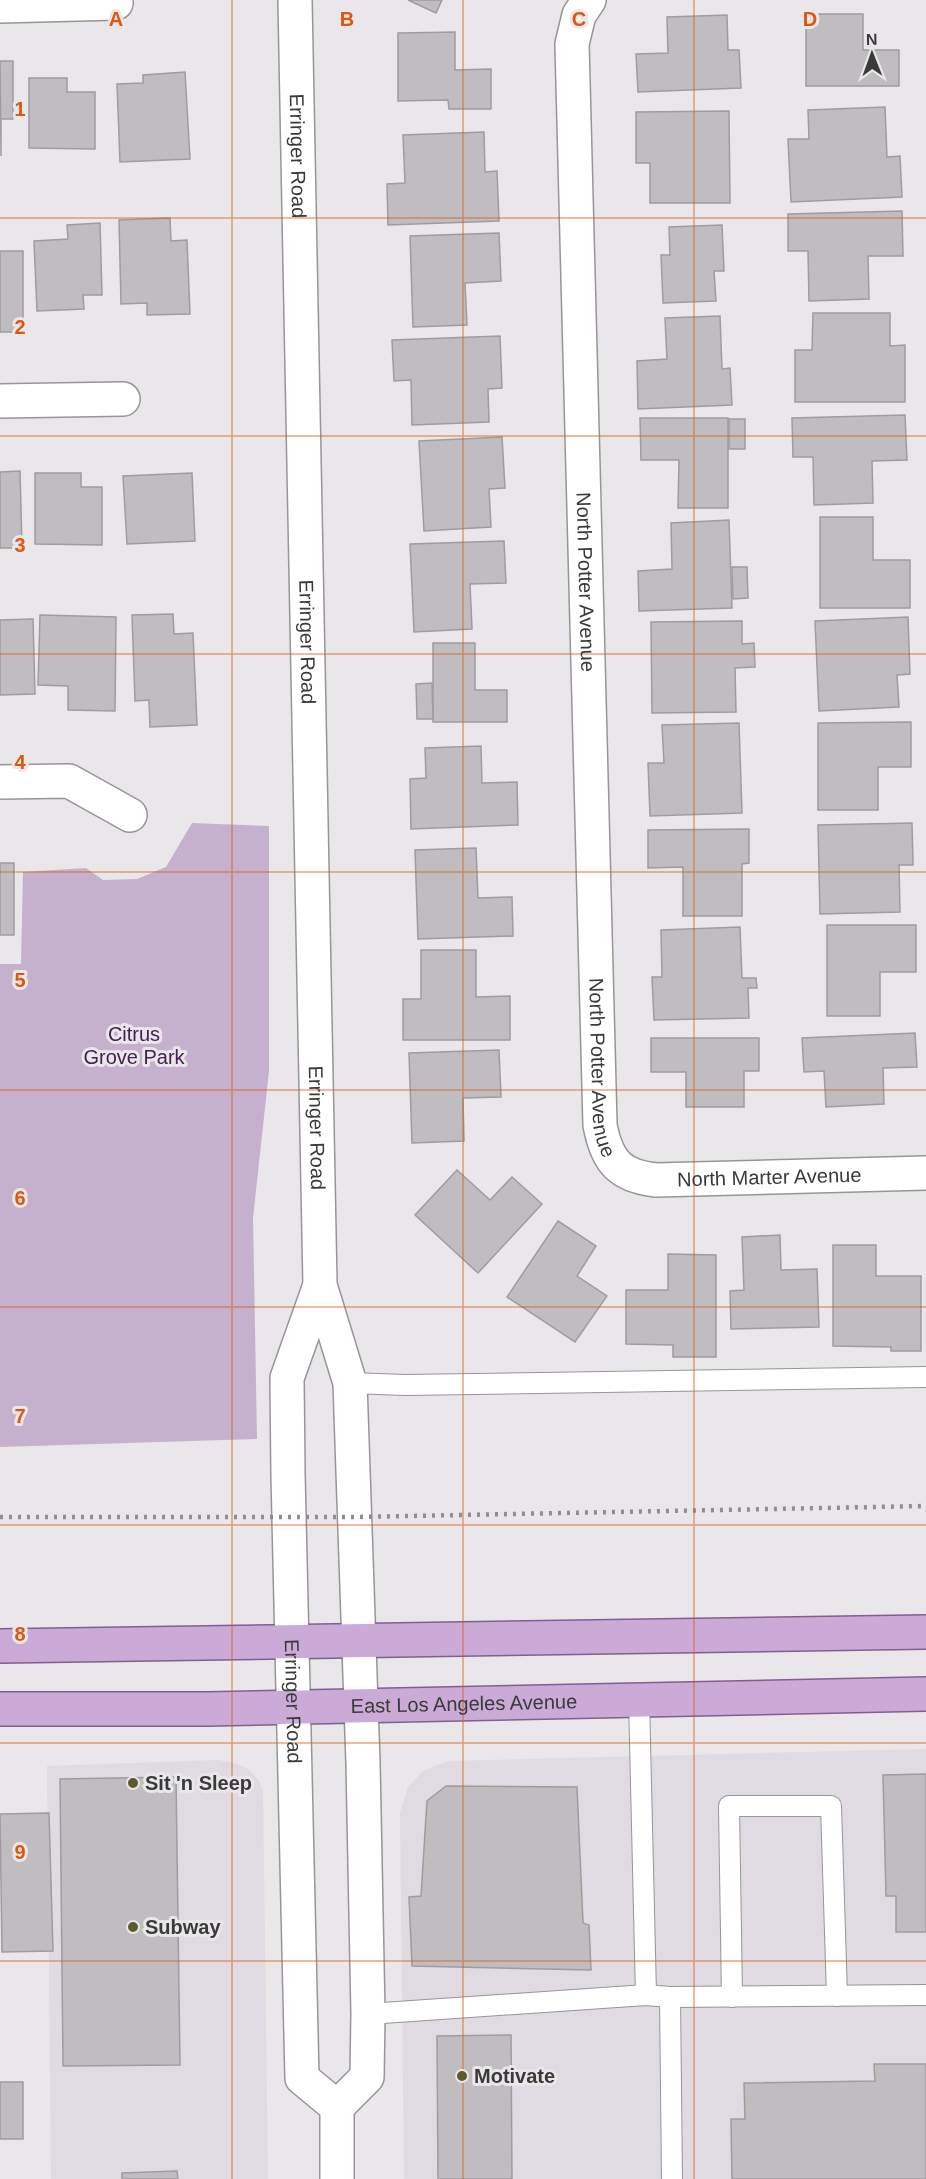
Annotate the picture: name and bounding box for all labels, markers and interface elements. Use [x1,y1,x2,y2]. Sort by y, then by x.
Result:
text: A [109,8,123,30]
text: B [340,8,354,30]
text: C [572,8,586,30]
text: D [803,8,817,30]
north arrow [842,24,902,84]
text: N [866,31,878,48]
street label: Erringer Road [286,93,310,218]
text: 1 [14,98,26,120]
text: 2 [14,316,26,338]
street label: North Potter Avenue [573,492,599,672]
text: 3 [14,534,26,556]
street label: Erringer Road [295,579,320,704]
text: 4 [14,751,26,773]
text: 5 [14,969,26,991]
street label: North Potter Avenue [585,978,620,1161]
park label: Citrus Grove Park [83,1023,186,1068]
street label: Erringer Road [305,1065,329,1190]
street label: North Marter Avenue [677,1164,862,1190]
text: 6 [14,1187,26,1209]
text: 7 [14,1405,26,1427]
text: 8 [14,1623,26,1645]
street label: Erringer Road [281,1639,306,1764]
street label: East Los Angeles Avenue [350,1690,577,1717]
place label: Sit 'n Sleep [145,1772,252,1794]
marker: Sit 'n Sleep [126,1776,140,1790]
text: 9 [14,1841,26,1863]
place label: Subway [145,1916,221,1938]
marker: Subway [126,1920,140,1934]
place label: Motivate [474,2065,555,2087]
marker: Motivate [455,2069,469,2083]

